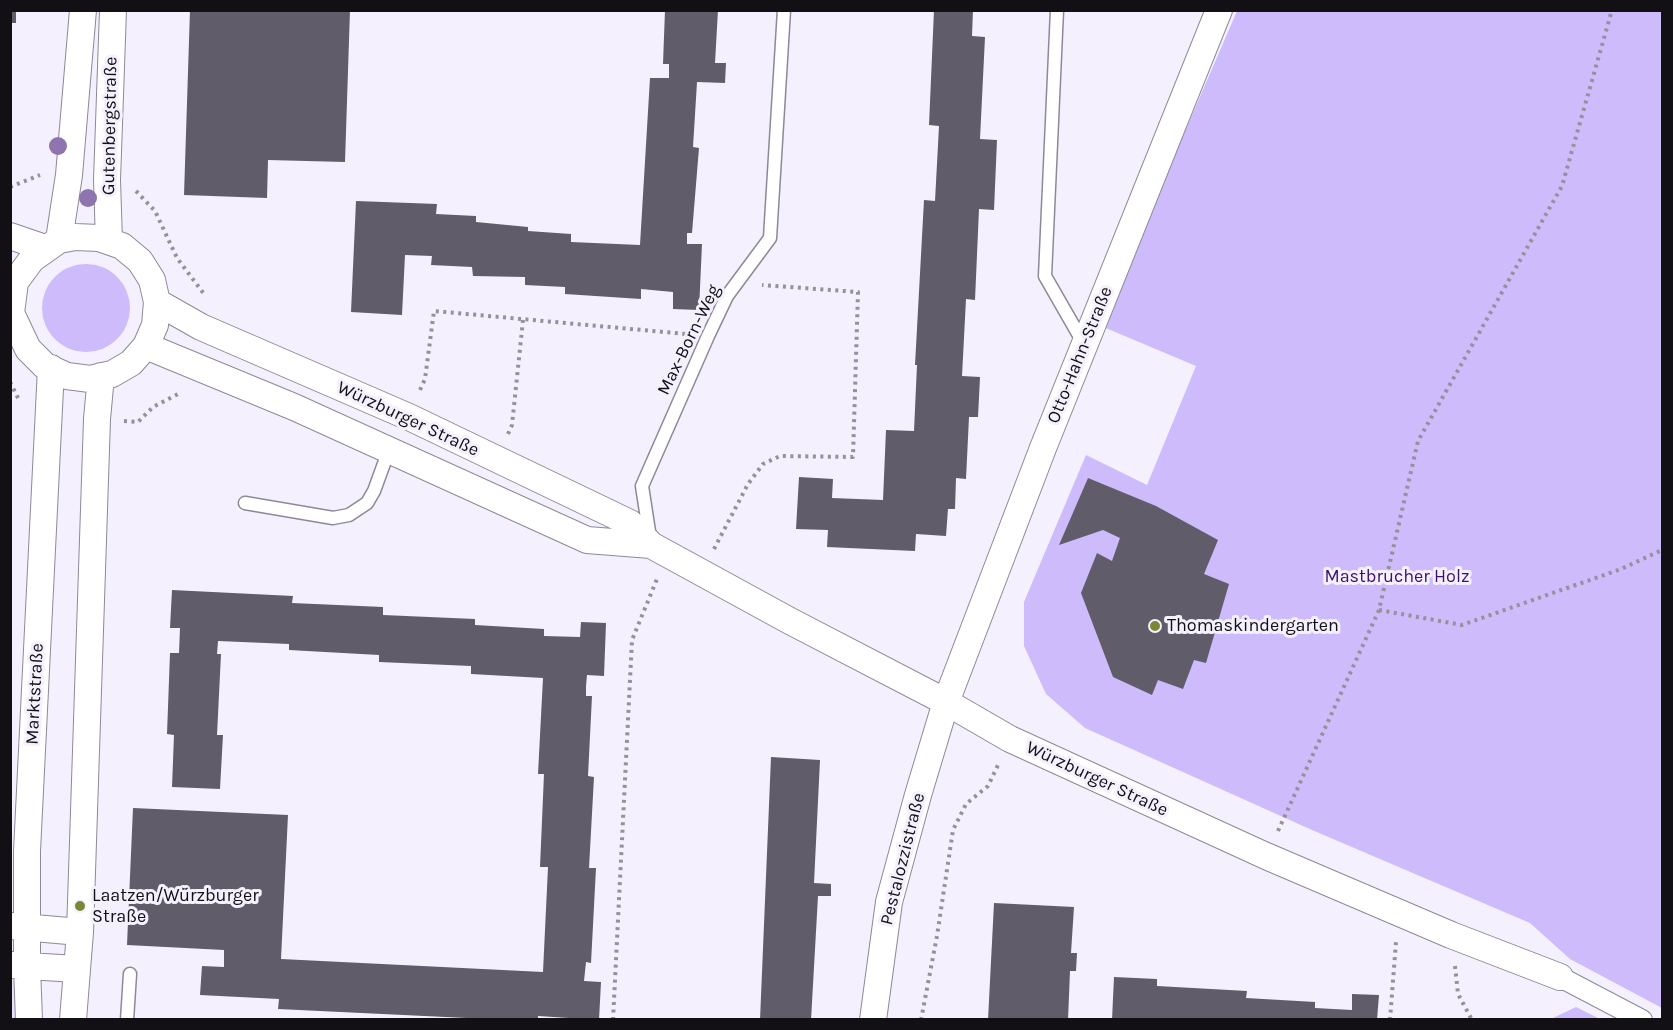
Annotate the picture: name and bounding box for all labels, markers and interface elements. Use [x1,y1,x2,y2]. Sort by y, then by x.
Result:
street label: Gutenbergstraße [98,57,122,195]
street label: Max-Born-Weg [653,281,725,399]
street label: Otto-Hahn-Straße [1043,283,1117,427]
street label: Würzburger Straße [334,377,482,461]
park label: Mastbrucher Holz [1324,566,1470,588]
place label: Thomaskindergarten [1167,615,1339,637]
marker: Thomaskindergarten [1148,619,1162,633]
street label: Marktstraße [22,643,48,745]
street label: Würzburger Straße [1023,737,1171,821]
street label: Pestalozzistraße [876,791,930,927]
place label: Laatzen/Würzburger Straße [92,885,259,928]
marker: Laatzen/Würzburger Straße [73,899,87,913]

